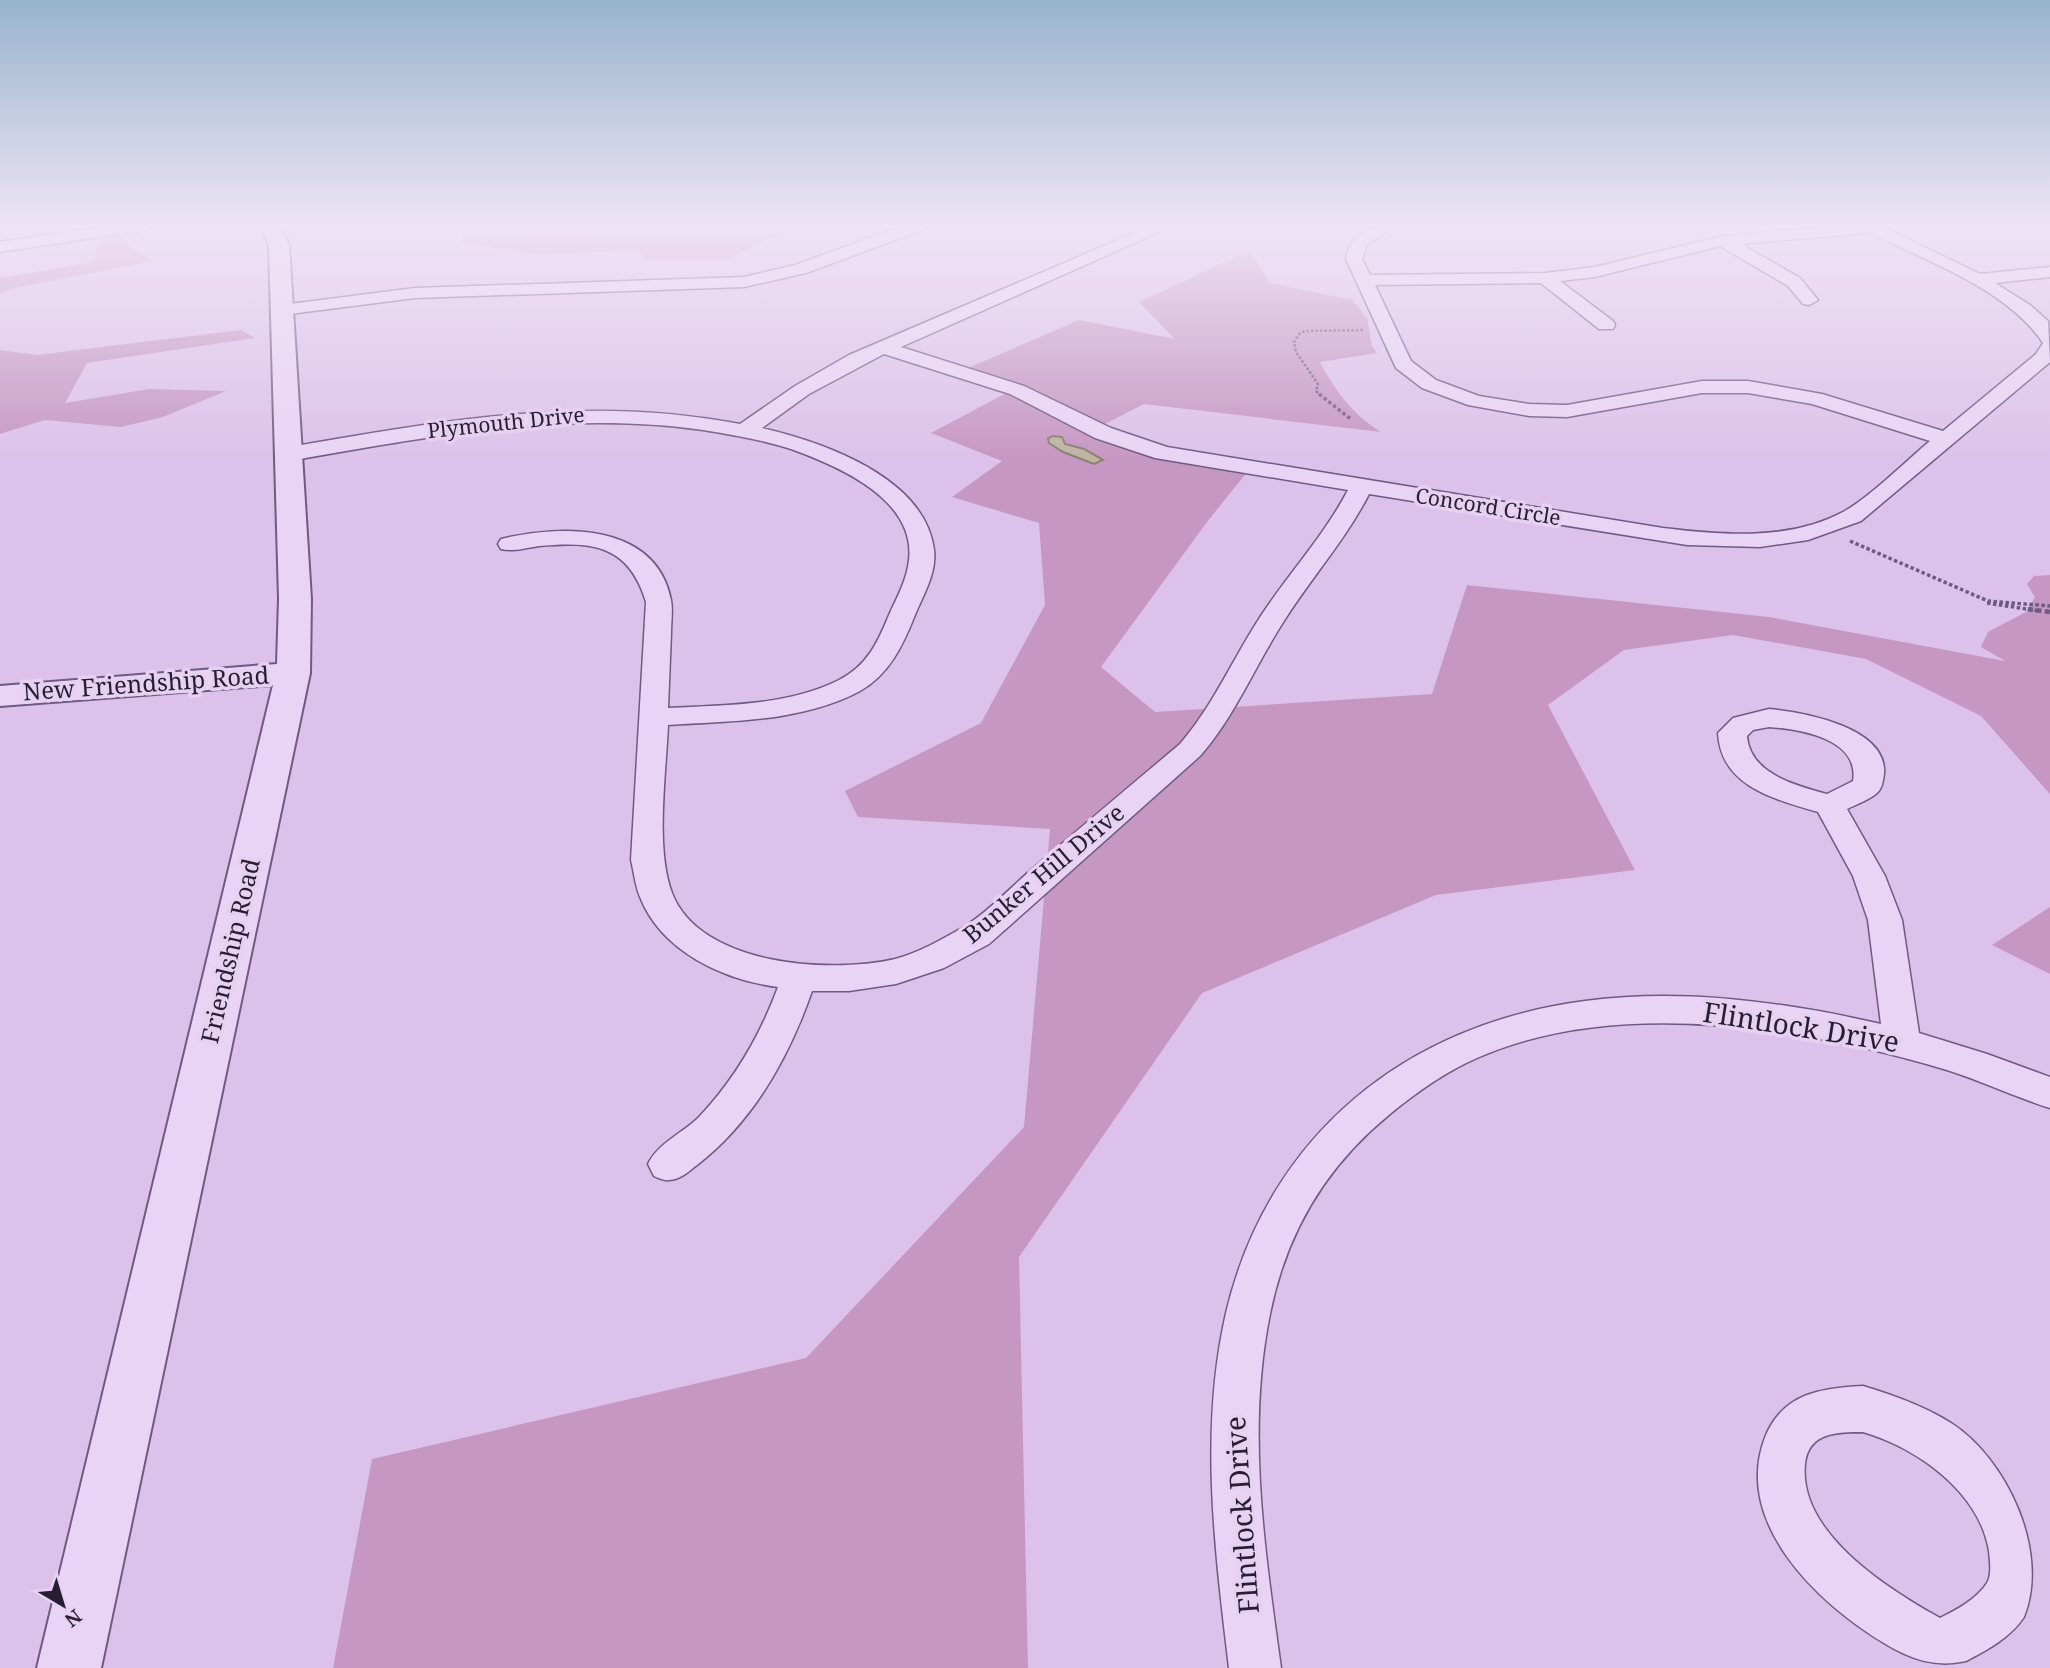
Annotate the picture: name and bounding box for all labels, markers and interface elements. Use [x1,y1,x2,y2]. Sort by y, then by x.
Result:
street label: Plymouth Drive [426,400,586,444]
street label: Concord Circle [1413,481,1563,531]
street label: New Friendship Road [22,657,270,708]
street label: Bunker Hill Drive [955,795,1131,950]
street label: Friendship Road [192,855,267,1046]
street label: Flintlock Drive [1700,992,1902,1060]
street label: Flintlock Drive [1215,1415,1267,1615]
north arrow [28,1570,98,1640]
text: N [60,1604,87,1633]

